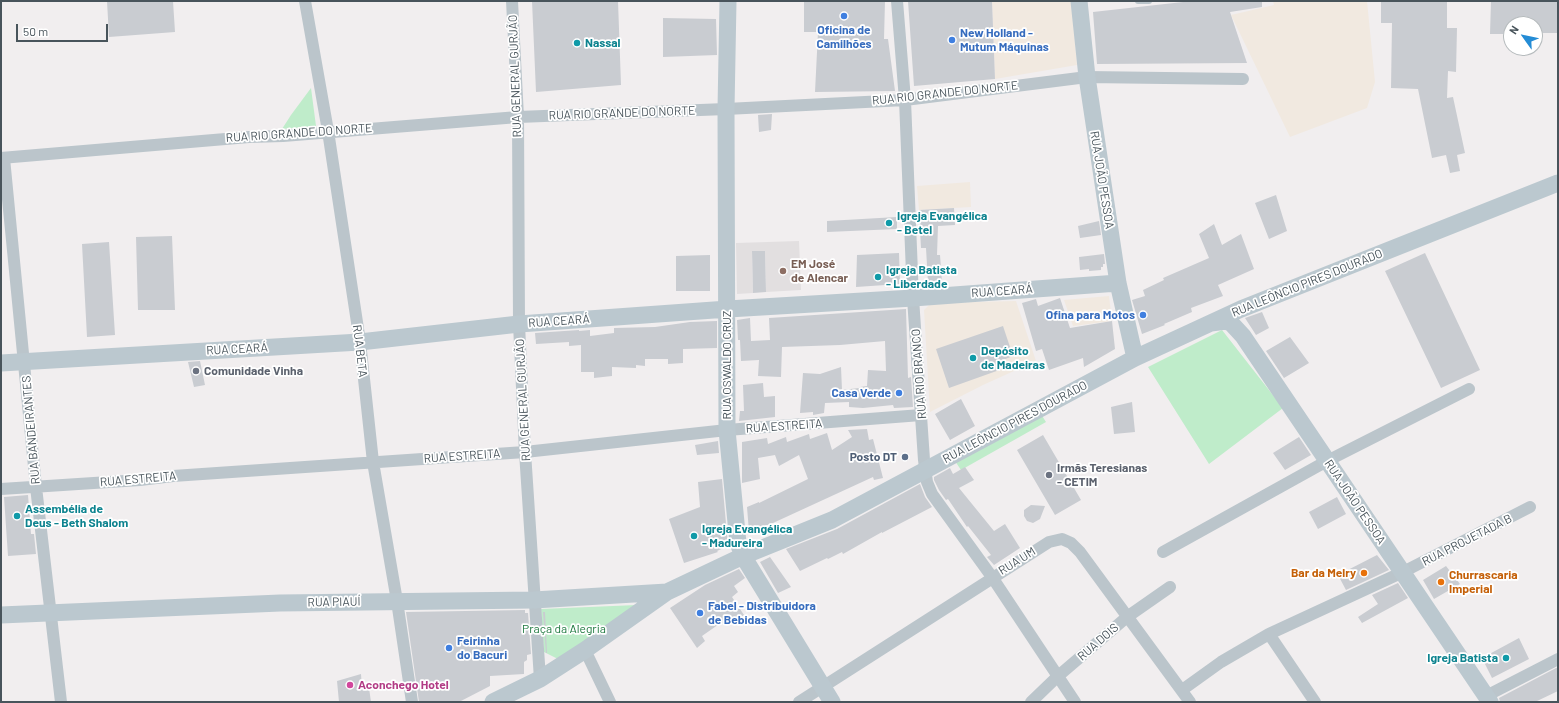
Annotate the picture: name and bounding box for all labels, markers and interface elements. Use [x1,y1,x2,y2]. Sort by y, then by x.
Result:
marker: Oficina de Camilhões [839,11,849,21]
street label: RUA GENERAL GURJÃO [506,14,524,138]
scale bar [18,16,110,42]
north arrow [1503,16,1543,56]
place label: Oficina de Camilhões [816,23,872,51]
text: N [1506,23,1521,36]
text: 50 m [23,24,48,38]
place label: New Holland - Mutum Máquinas [960,26,1049,54]
marker: New Holland - Mutum Máquinas [947,35,957,45]
place label: Nassal [585,36,621,50]
marker: Nassal [572,38,582,48]
street label: RUA RIO GRANDE DO NORTE [871,78,1019,108]
street label: RUA RIO GRANDE DO NORTE [548,103,696,123]
street label: RUA RIO GRANDE DO NORTE [225,121,373,145]
street label: RUA JOÃO PESSOA [1087,130,1117,230]
place label: Igreja Evangélica - Betel [897,209,987,237]
marker: Igreja Evangélica - Betel [884,218,894,228]
street label: RUA LEÔNCIO PIRES DOURADO [1229,246,1385,320]
place label: EM José de Alencar [791,257,848,285]
place label: Igreja Batista - Liberdade [886,263,957,291]
marker: EM José de Alencar [778,266,788,276]
marker: Igreja Batista - Liberdade [873,272,883,282]
street label: RUA CEARÁ [971,282,1033,300]
place label: Ofina para Motos [1046,308,1135,322]
marker: Ofina para Motos [1138,310,1148,320]
street label: RUA OSWALDO CRUZ [720,311,734,419]
street label: RUA CEARÁ [528,312,590,330]
street label: RUA BETA [350,324,370,378]
street label: RUA RIO BRANCO [909,328,929,420]
street label: RUA GENERAL GURJÃO [513,338,533,462]
street label: RUA CEARÁ [206,340,268,358]
place label: Depósito de Madeiras [981,344,1045,372]
marker: Depósito de Madeiras [968,353,978,363]
place label: Comunidade Vinha [204,364,303,378]
marker: Comunidade Vinha [191,366,201,376]
street label: RUA BANDEIRANTES [19,375,43,485]
street label: RUA LEÔNCIO PIRES DOURADO [940,378,1090,466]
place label: Casa Verde [832,386,891,400]
marker: Casa Verde [894,388,904,398]
street label: RUA ESTREITA [745,416,823,436]
street label: RUA ESTREITA [423,446,501,466]
place label: Posto DT [850,450,897,464]
marker: Posto DT [900,452,910,462]
street label: RUA JOÃO PESSOA [1321,457,1389,547]
place label: Irmãs Teresianas - CETIM [1057,461,1147,489]
street label: RUA ESTREITA [99,468,177,490]
marker: Irmãs Teresianas - CETIM [1044,470,1054,480]
place label: Assembélia de Deus - Beth Shalom [25,502,128,530]
marker: Assembélia de Deus - Beth Shalom [12,511,22,521]
street label: RUA PROJETADA B [1420,511,1514,569]
place label: Igreja Evangélica - Madureira [702,522,792,550]
marker: Igreja Evangélica - Madureira [689,531,699,541]
street label: RUA UM [996,544,1038,578]
place label: Bar da Melry [1291,566,1356,580]
marker: Bar da Melry [1359,568,1369,578]
place label: Churrascaria Imperial [1449,568,1518,596]
marker: Churrascaria Imperial [1436,577,1446,587]
street label: RUA PIAUÍ [307,594,361,610]
place label: Fabel - Distribuidora de Bebidas [708,599,816,627]
marker: Fabel - Distribuidora de Bebidas [695,608,705,618]
street label: RUA DOIS [1075,620,1121,664]
park label: Praça da Alegria [522,622,606,636]
place label: Feirinha do Bacuri [457,634,507,662]
marker: Feirinha do Bacuri [444,643,454,653]
place label: Igreja Batista [1427,651,1498,665]
marker: Igreja Batista [1501,653,1511,663]
place label: Aconchego Hotel [358,678,449,692]
marker: Aconchego Hotel [345,680,355,690]

